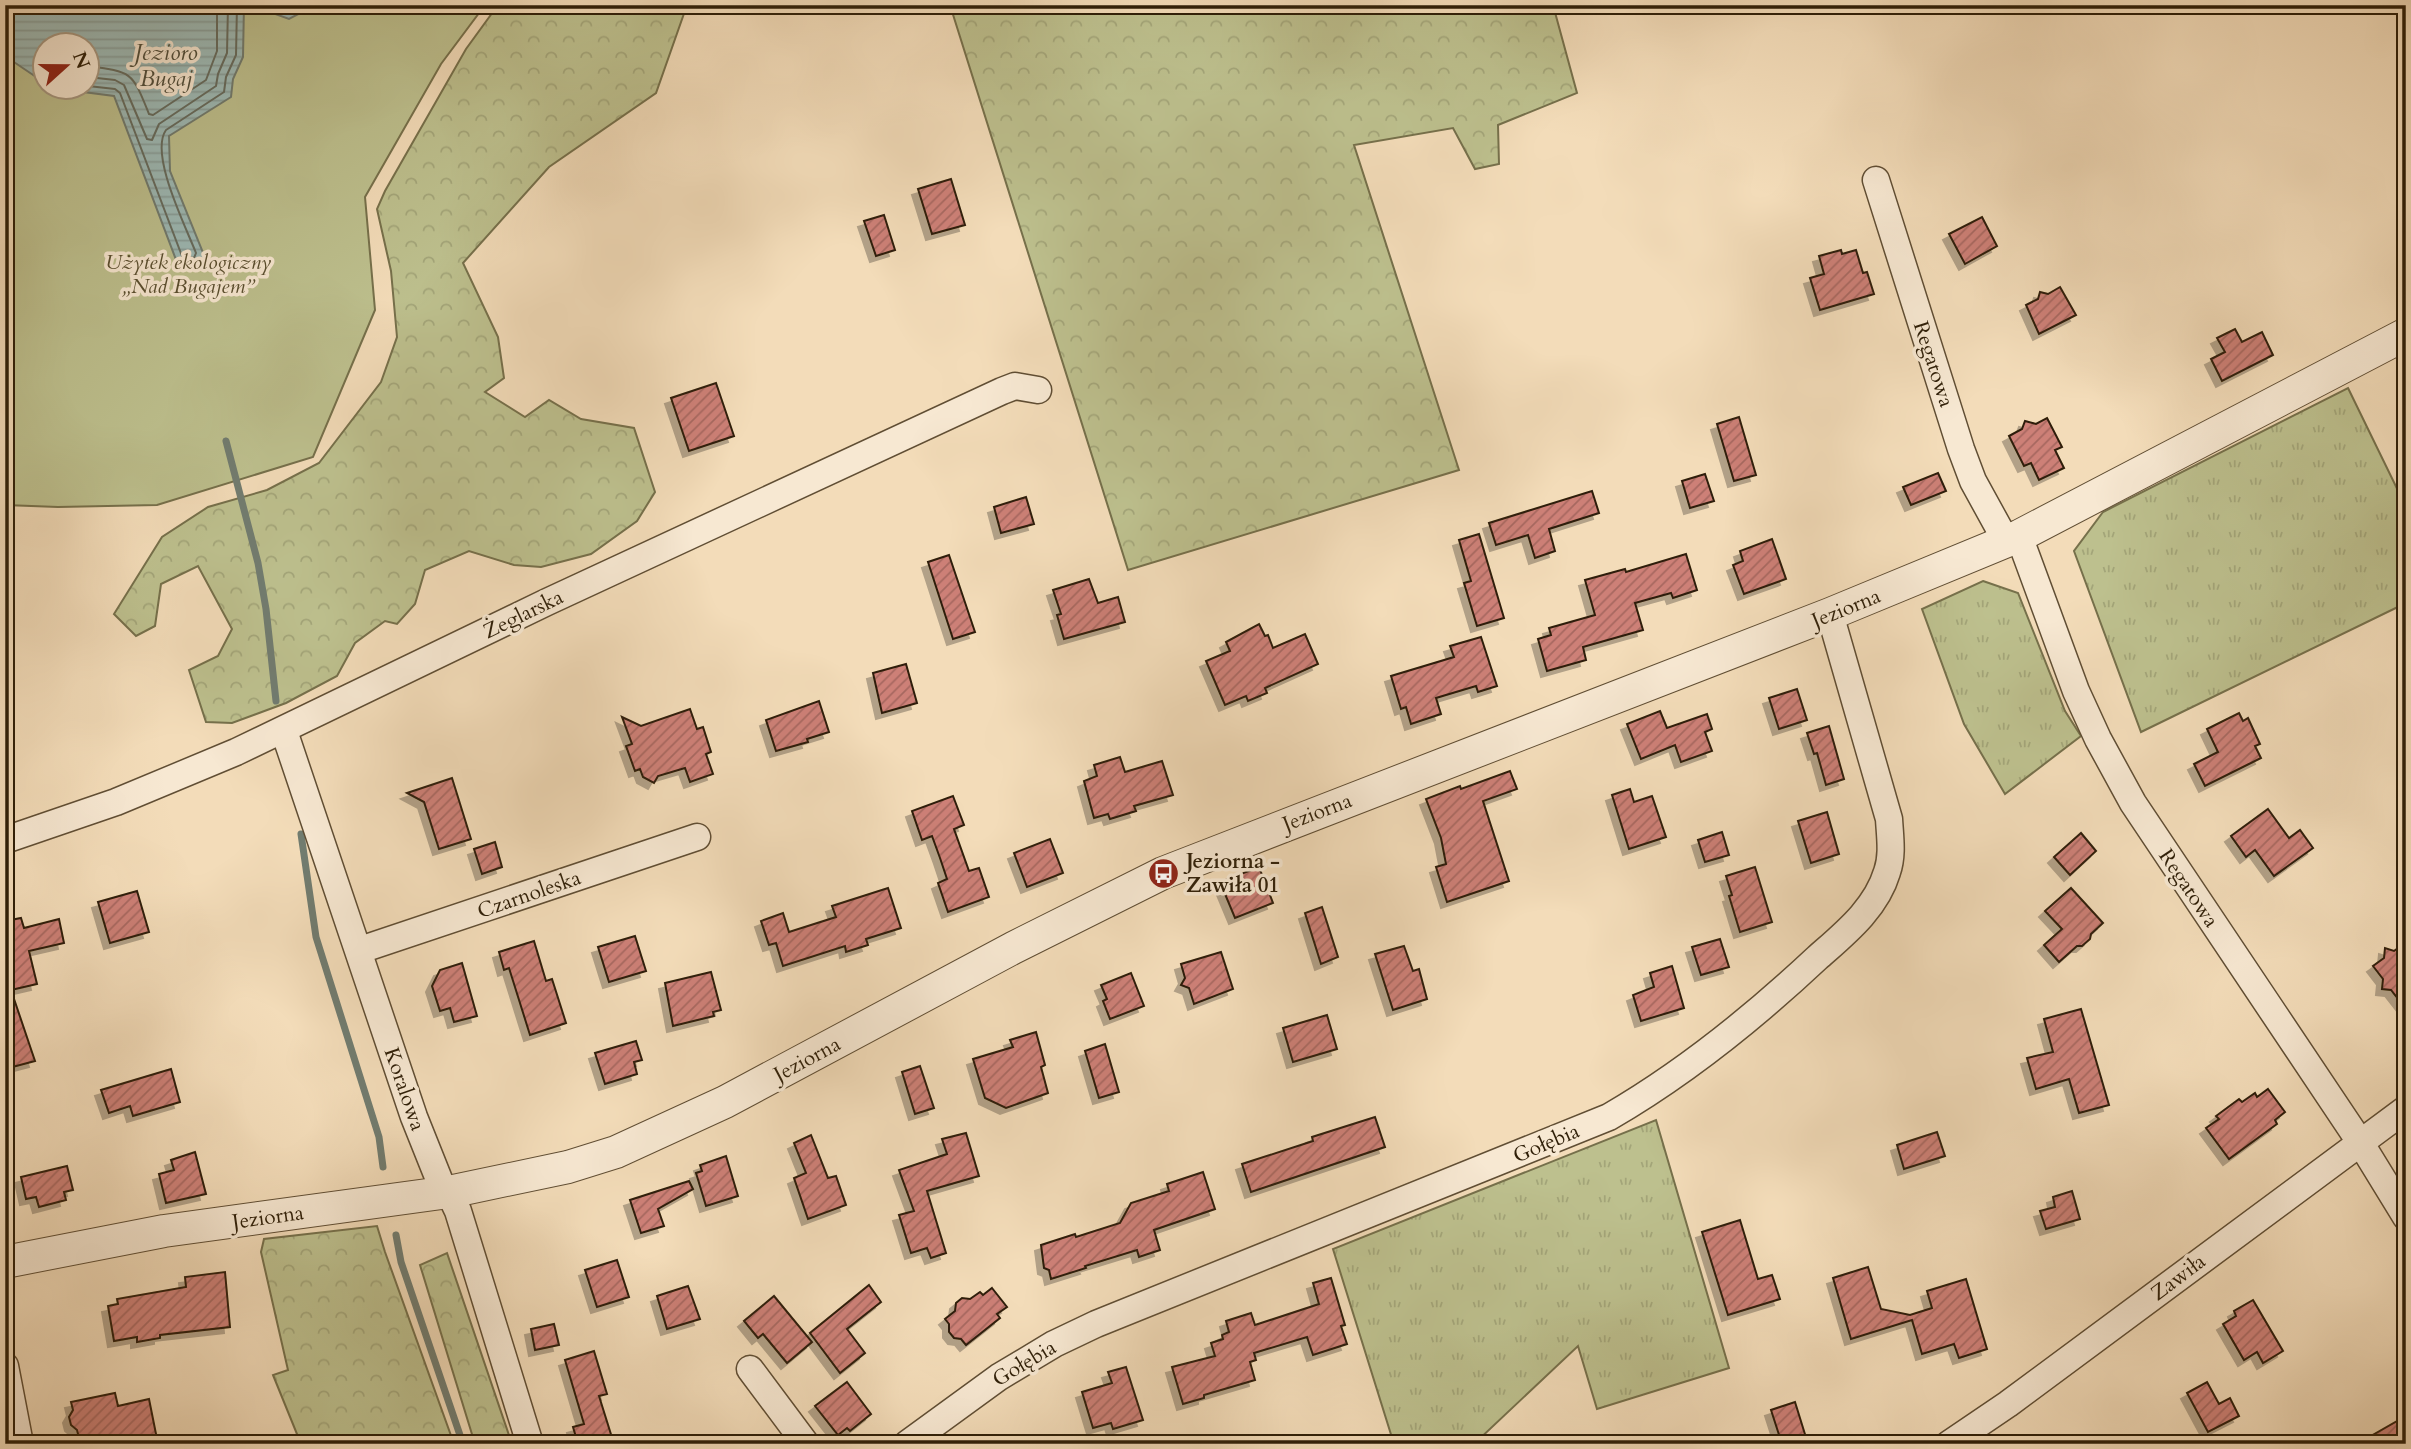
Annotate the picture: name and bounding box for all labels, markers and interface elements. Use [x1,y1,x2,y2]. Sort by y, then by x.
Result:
north arrow [32,32,102,102]
water label: Jezioro Bugaj [129,37,198,94]
text: N [66,48,96,73]
park label: Użytek ekologiczny „Nad Bugajem” [105,248,271,301]
street label: Regatowa [1906,317,1961,411]
street label: Jeziorna [1805,582,1885,637]
street label: Żeglarska [478,583,568,646]
street label: Jeziorna [1276,786,1356,840]
street label: Regatowa [2152,843,2225,933]
place label: Jeziorna - Zawiła 01 [1183,847,1280,900]
bus stop icon: Jeziorna - Zawiła 01 [1146,856,1180,890]
street label: Czarnoleska [474,863,585,926]
street label: Jeziorna [766,1030,846,1091]
street label: Koralowa [377,1044,432,1135]
street label: Gołębia [1508,1117,1584,1170]
street label: Jeziorna [227,1198,306,1237]
street label: Zawiła [2145,1247,2212,1308]
street label: Gołębia [987,1333,1062,1394]

